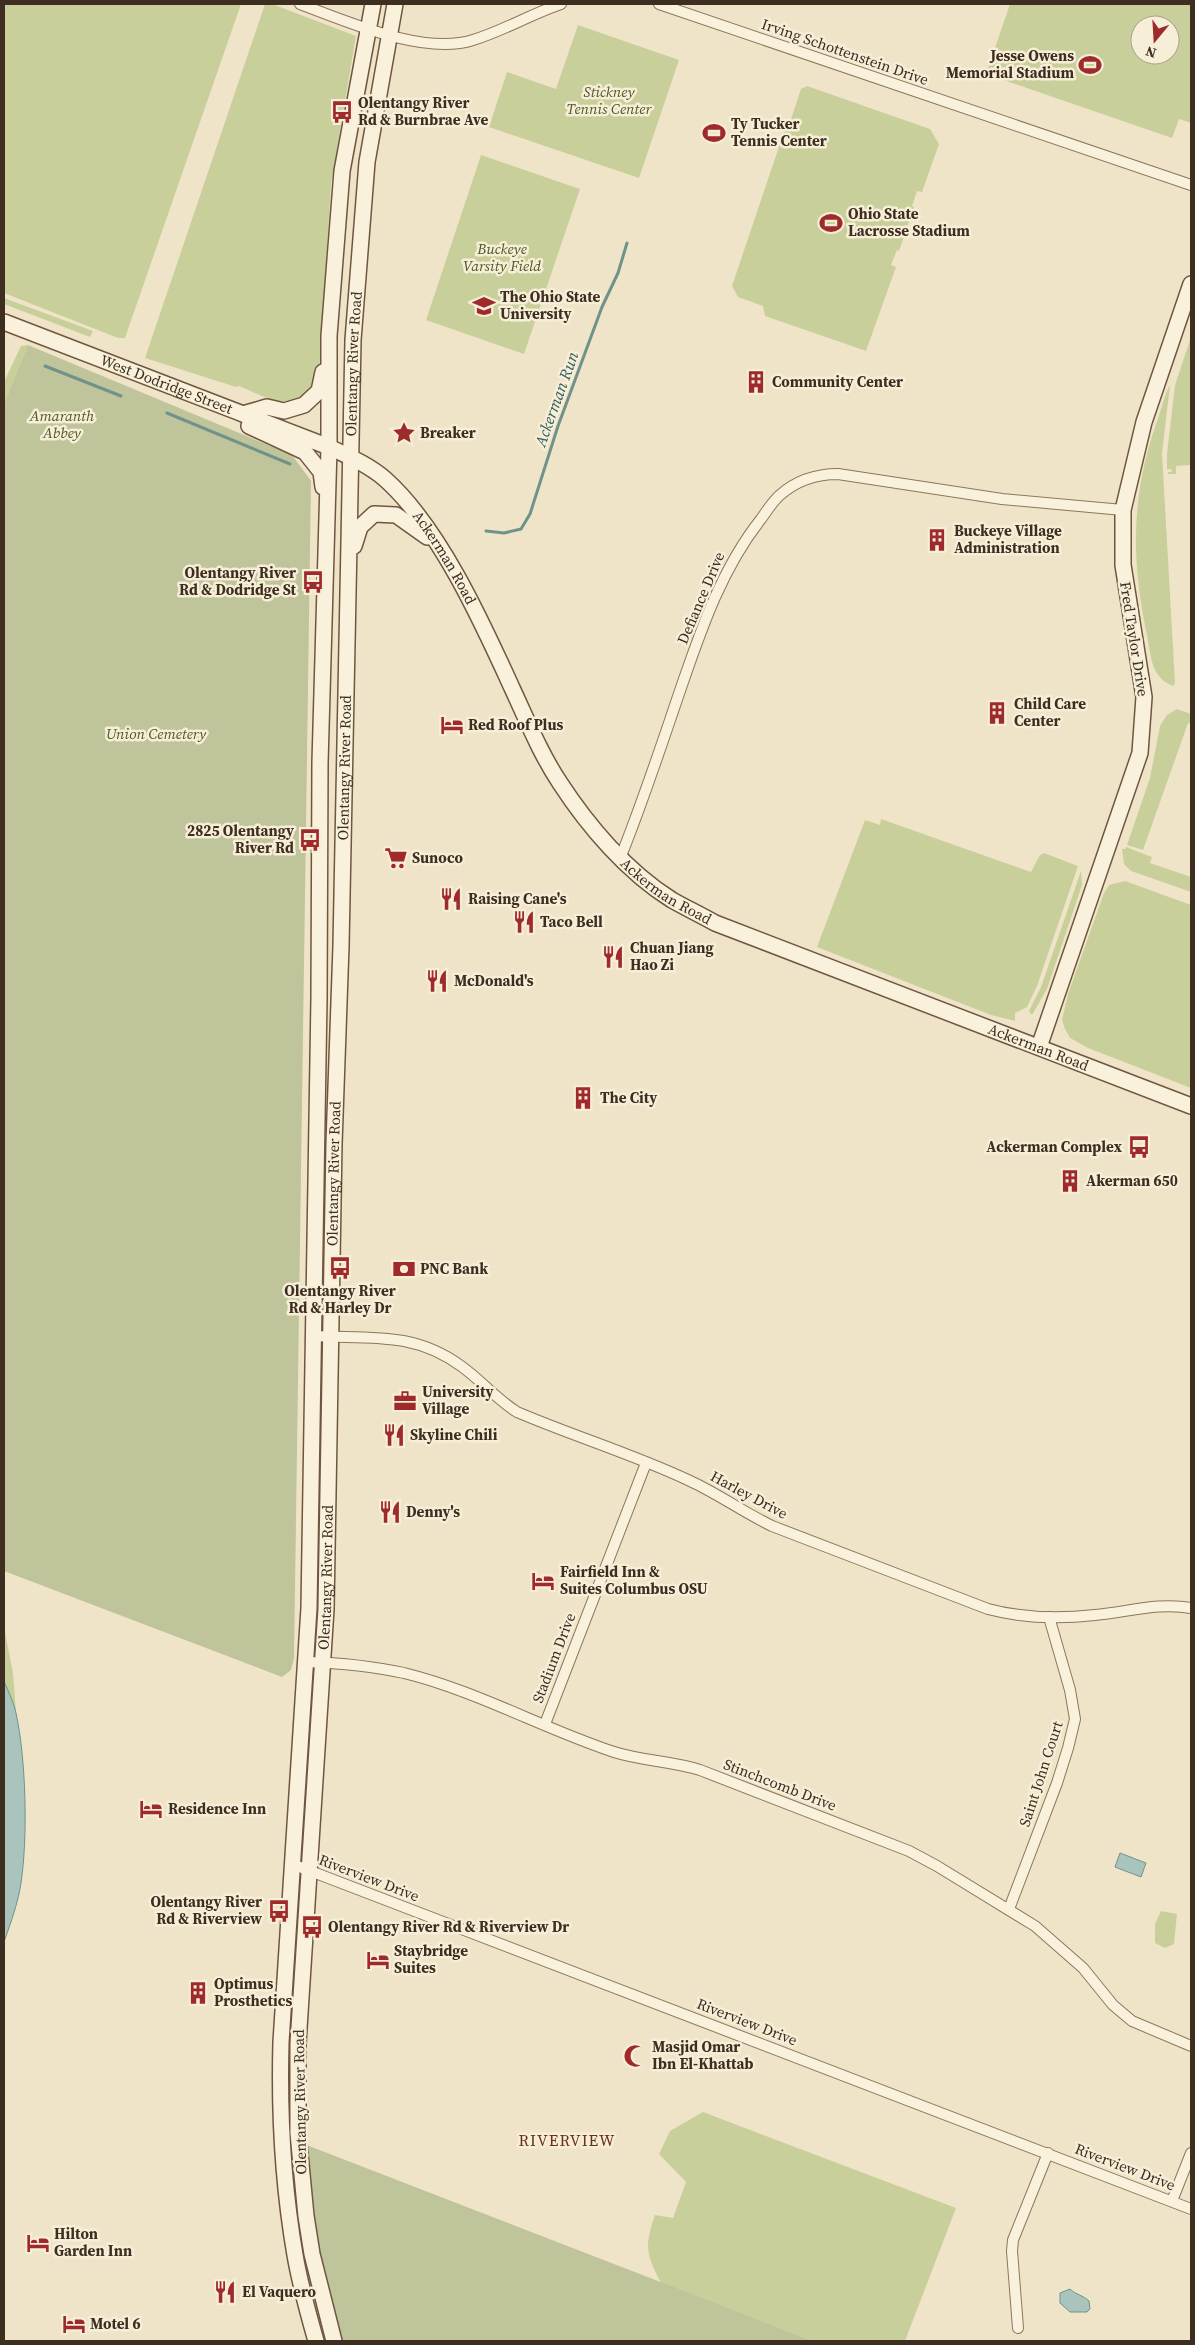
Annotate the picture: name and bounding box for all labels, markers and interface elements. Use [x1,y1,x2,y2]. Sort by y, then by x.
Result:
street label: Irving Schottenstein Drive [759,13,932,90]
north arrow [1130,15,1180,65]
text: N [1143,41,1159,63]
place label: Jesse Owens Memorial Stadium [946,45,1074,83]
sports icon: Jesse Owens Memorial Stadium [1077,52,1103,78]
park label: Stickney Tennis Center [567,81,652,119]
place label: Olentangy River Rd & Burnbrae Ave [358,92,488,130]
bus stop icon: Olentangy River Rd & Burnbrae Ave [329,99,355,125]
place label: Ty Tucker Tennis Center [731,113,827,151]
sports icon: Ty Tucker Tennis Center [701,120,727,146]
place label: Ohio State Lacrosse Stadium [848,203,970,241]
sports icon: Ohio State Lacrosse Stadium [818,210,844,236]
park label: Buckeye Varsity Field [463,238,541,276]
place label: The Ohio State University [500,286,601,324]
street label: Olentangy River Road [340,290,367,437]
school or university icon: The Ohio State University [471,293,497,319]
street label: West Dodridge Street [97,349,236,419]
water label: Ackerman Run [528,349,583,450]
building icon: Community Center [743,369,769,395]
place label: Community Center [772,371,903,392]
park label: Amaranth Abbey [29,405,94,443]
place icon: Breaker [391,420,417,446]
place label: Breaker [420,422,476,443]
street label: Ackerman Road [408,506,482,608]
place label: Buckeye Village Administration [954,520,1062,558]
building icon: Buckeye Village Administration [924,527,950,553]
street label: Defiance Drive [672,548,730,647]
place label: Olentangy River Rd & Dodridge St [179,562,297,600]
bus stop icon: Olentangy River Rd & Dodridge St [300,569,326,595]
street label: Fred Taylor Drive [1115,580,1154,698]
place label: Child Care Center [1014,693,1086,731]
street label: Olentangy River Road [332,694,356,841]
building icon: Child Care Center [984,700,1010,726]
hotel icon: Red Roof Plus [439,712,465,738]
place label: Red Roof Plus [468,714,564,735]
park label: Union Cemetery [106,723,207,744]
place label: 2825 Olentangy River Rd [187,820,294,858]
bus stop icon: 2825 Olentangy River Rd [297,827,323,853]
supermarket icon: Sunoco [383,845,409,871]
place label: Sunoco [412,847,463,868]
street label: Ackerman Road [616,853,716,929]
restaurant icon: Raising Cane's [438,886,464,912]
place label: Raising Cane's [468,888,567,909]
restaurant icon: Taco Bell [511,909,537,935]
place label: Taco Bell [540,911,603,932]
place label: Chuan Jiang Hao Zi [630,937,714,975]
restaurant icon: Chuan Jiang Hao Zi [600,944,626,970]
restaurant icon: McDonald's [424,968,450,994]
place label: McDonald's [454,970,534,991]
street label: Ackerman Road [985,1018,1092,1076]
building icon: The City [570,1085,596,1111]
place label: The City [600,1087,657,1108]
street label: Olentangy River Road [321,1100,346,1246]
bus stop icon: Ackerman Complex [1126,1134,1152,1160]
place label: Ackerman Complex [986,1136,1123,1157]
building icon: Akerman 650 [1057,1168,1083,1194]
place label: Akerman 650 [1086,1170,1178,1191]
bus stop icon: Olentangy River Rd & Harley Dr [327,1255,353,1281]
bank icon: PNC Bank [391,1256,417,1282]
place label: PNC Bank [420,1258,488,1279]
place label: Olentangy River Rd & Harley Dr [284,1280,396,1318]
place label: University Village [422,1381,493,1419]
office icon: University Village [392,1388,418,1414]
restaurant icon: Skyline Chili [381,1422,407,1448]
place label: Skyline Chili [410,1424,498,1445]
street label: Harley Drive [707,1465,792,1524]
restaurant icon: Denny's [377,1499,403,1525]
place label: Denny's [406,1501,460,1522]
street label: Olentangy River Road [312,1504,338,1651]
place label: Fairfield Inn & Suites Columbus OSU [560,1561,708,1599]
hotel icon: Fairfield Inn & Suites Columbus OSU [530,1568,556,1594]
street label: Stadium Drive [527,1609,580,1706]
street label: Saint John Court [1014,1718,1068,1829]
street label: Stinchcomb Drive [721,1753,840,1816]
hotel icon: Residence Inn [138,1796,164,1822]
place label: Residence Inn [168,1798,266,1819]
street label: Riverview Drive [316,1849,423,1906]
place label: Olentangy River Rd & Riverview [150,1891,262,1929]
bus stop icon: Olentangy River Rd & Riverview [266,1898,292,1924]
bus stop icon: Olentangy River Rd & Riverview Dr [299,1914,325,1940]
place label: Olentangy River Rd & Riverview Dr [328,1916,569,1937]
place label: Staybridge Suites [394,1940,468,1978]
hotel icon: Staybridge Suites [365,1947,391,1973]
place label: Optimus Prosthetics [214,1973,292,2011]
building icon: Optimus Prosthetics [185,1980,211,2006]
street label: Riverview Drive [694,1993,801,2050]
street label: Olentangy River Road [288,2029,311,2175]
place label: Masjid Omar Ibn El-Khattab [652,2036,754,2074]
mosque icon: Masjid Omar Ibn El-Khattab [622,2043,648,2069]
district label: RIVERVIEW [519,2129,615,2151]
street label: Riverview Drive [1072,2138,1179,2195]
place label: Hilton Garden Inn [54,2223,132,2261]
hotel icon: Hilton Garden Inn [25,2230,51,2256]
restaurant icon: El Vaquero [212,2279,238,2305]
place label: El Vaquero [242,2281,317,2302]
hotel icon: Motel 6 [61,2311,87,2337]
place label: Motel 6 [90,2313,141,2334]

